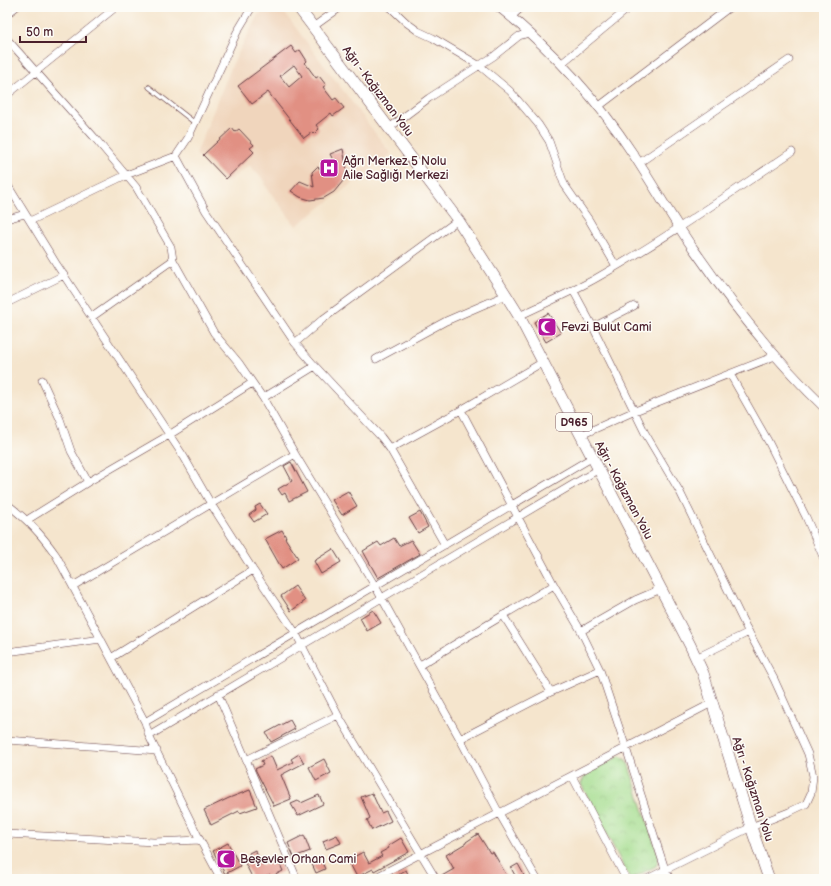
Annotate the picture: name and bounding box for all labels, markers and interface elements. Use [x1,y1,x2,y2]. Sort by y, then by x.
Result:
scale bar [20,18,86,44]
text: 50 m [26,25,53,40]
street label: Ağrı - Kağızman Yolu [339,43,416,139]
place label: Ağrı Merkez 5 Nolu Aile Sağlığı Merkezi [343,154,449,183]
hospital icon: Ağrı Merkez 5 Nolu Aile Sağlığı Merkezi [318,157,340,179]
mosque icon: Fevzi Bulut Cami [536,316,558,338]
place label: Fevzi Bulut Cami [561,320,652,335]
road number: D965 [556,413,592,431]
street label: Ağrı - Kağızman Yolu [591,439,656,542]
street label: Ağrı - Kağızman Yolu [729,735,777,843]
mosque icon: Beşevler Orhan Cami [215,848,237,870]
place label: Beşevler Orhan Cami [240,852,357,867]

